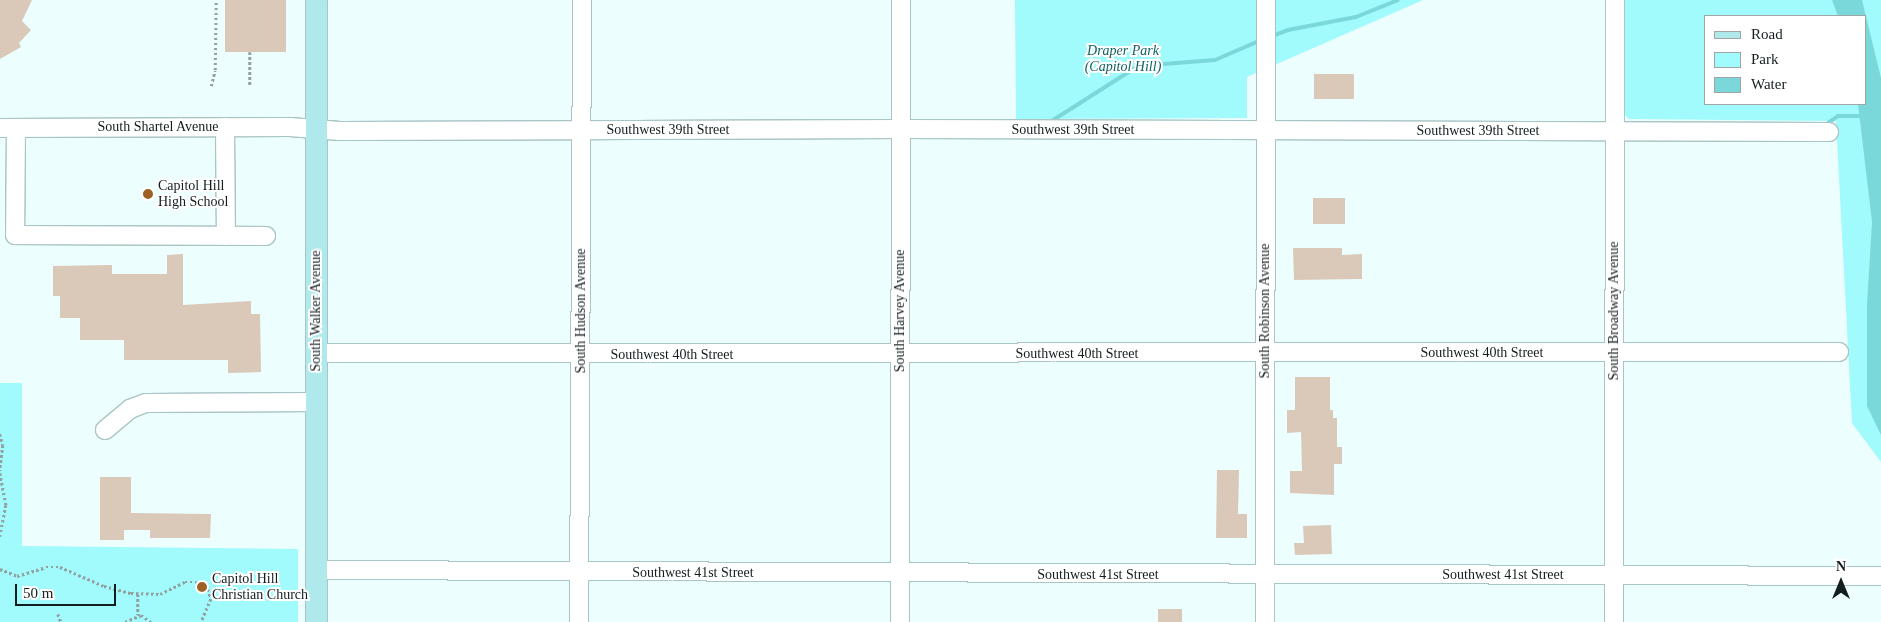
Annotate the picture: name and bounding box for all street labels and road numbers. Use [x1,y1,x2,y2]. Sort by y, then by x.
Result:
street label: South Shartel Avenue [97,119,219,135]
street label: Southwest 39th Street [607,122,729,138]
street label: Southwest 39th Street [1012,122,1134,138]
street label: Southwest 39th Street [1417,123,1539,139]
street label: South Broadway Avenue [1606,241,1622,381]
street label: South Robinson Avenue [1257,243,1273,379]
street label: South Hudson Avenue [573,248,589,374]
street label: South Harvey Avenue [892,249,908,373]
street label: South Walker Avenue [308,250,324,372]
street label: Southwest 40th Street [1421,345,1543,361]
street label: Southwest 40th Street [1016,346,1138,362]
street label: Southwest 40th Street [611,347,733,363]
street label: Southwest 41st Street [632,565,754,581]
street label: Southwest 41st Street [1037,567,1159,583]
street label: Southwest 41st Street [1442,567,1564,583]

